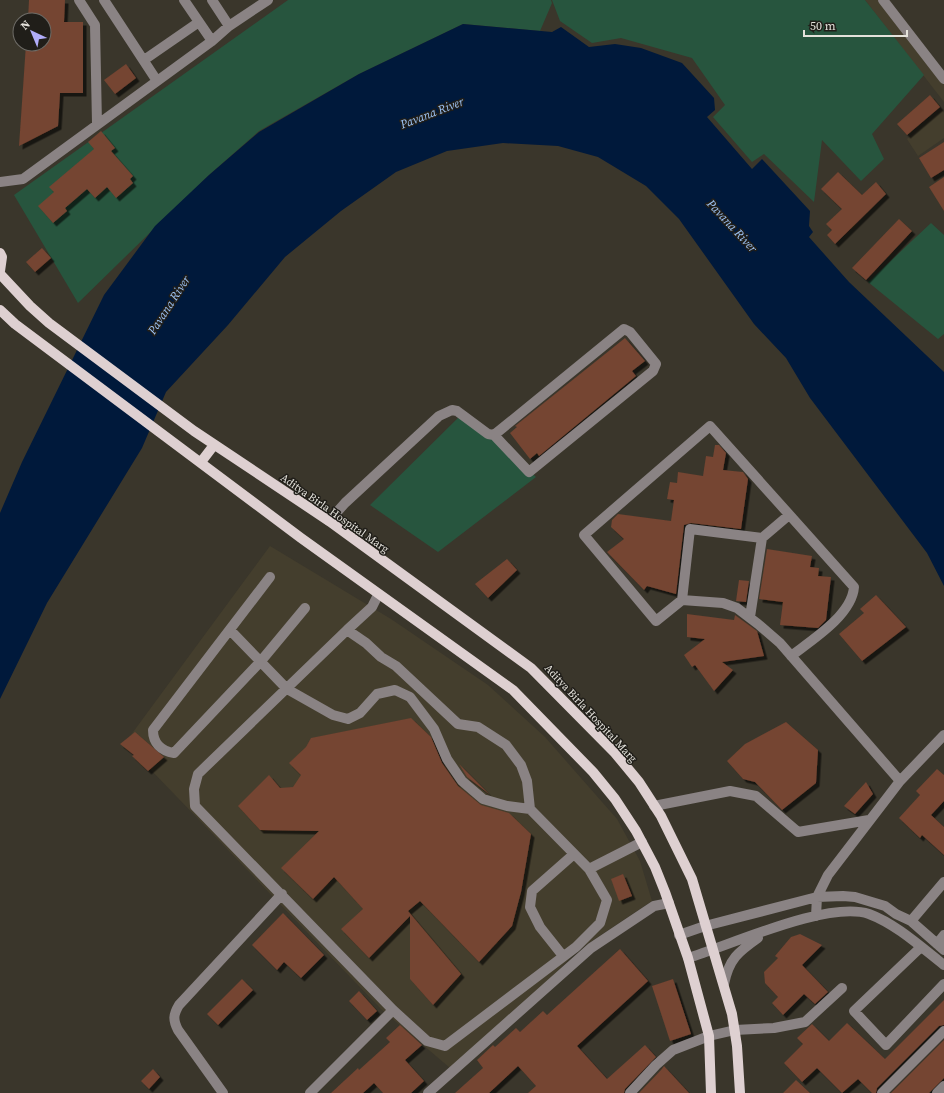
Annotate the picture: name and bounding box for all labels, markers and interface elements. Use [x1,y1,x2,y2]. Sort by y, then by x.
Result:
north arrow [12,12,52,52]
scale bar [804,12,907,38]
text: N [17,17,33,33]
text: 50 m [810,18,836,34]
water label: Pavana River [397,93,467,133]
water label: Pavana River [703,195,761,257]
water label: Pavana River [144,272,195,338]
street label: Aditya Birla Hospital Marg [277,470,392,557]
street label: Aditya Birla Hospital Marg [541,661,640,766]

